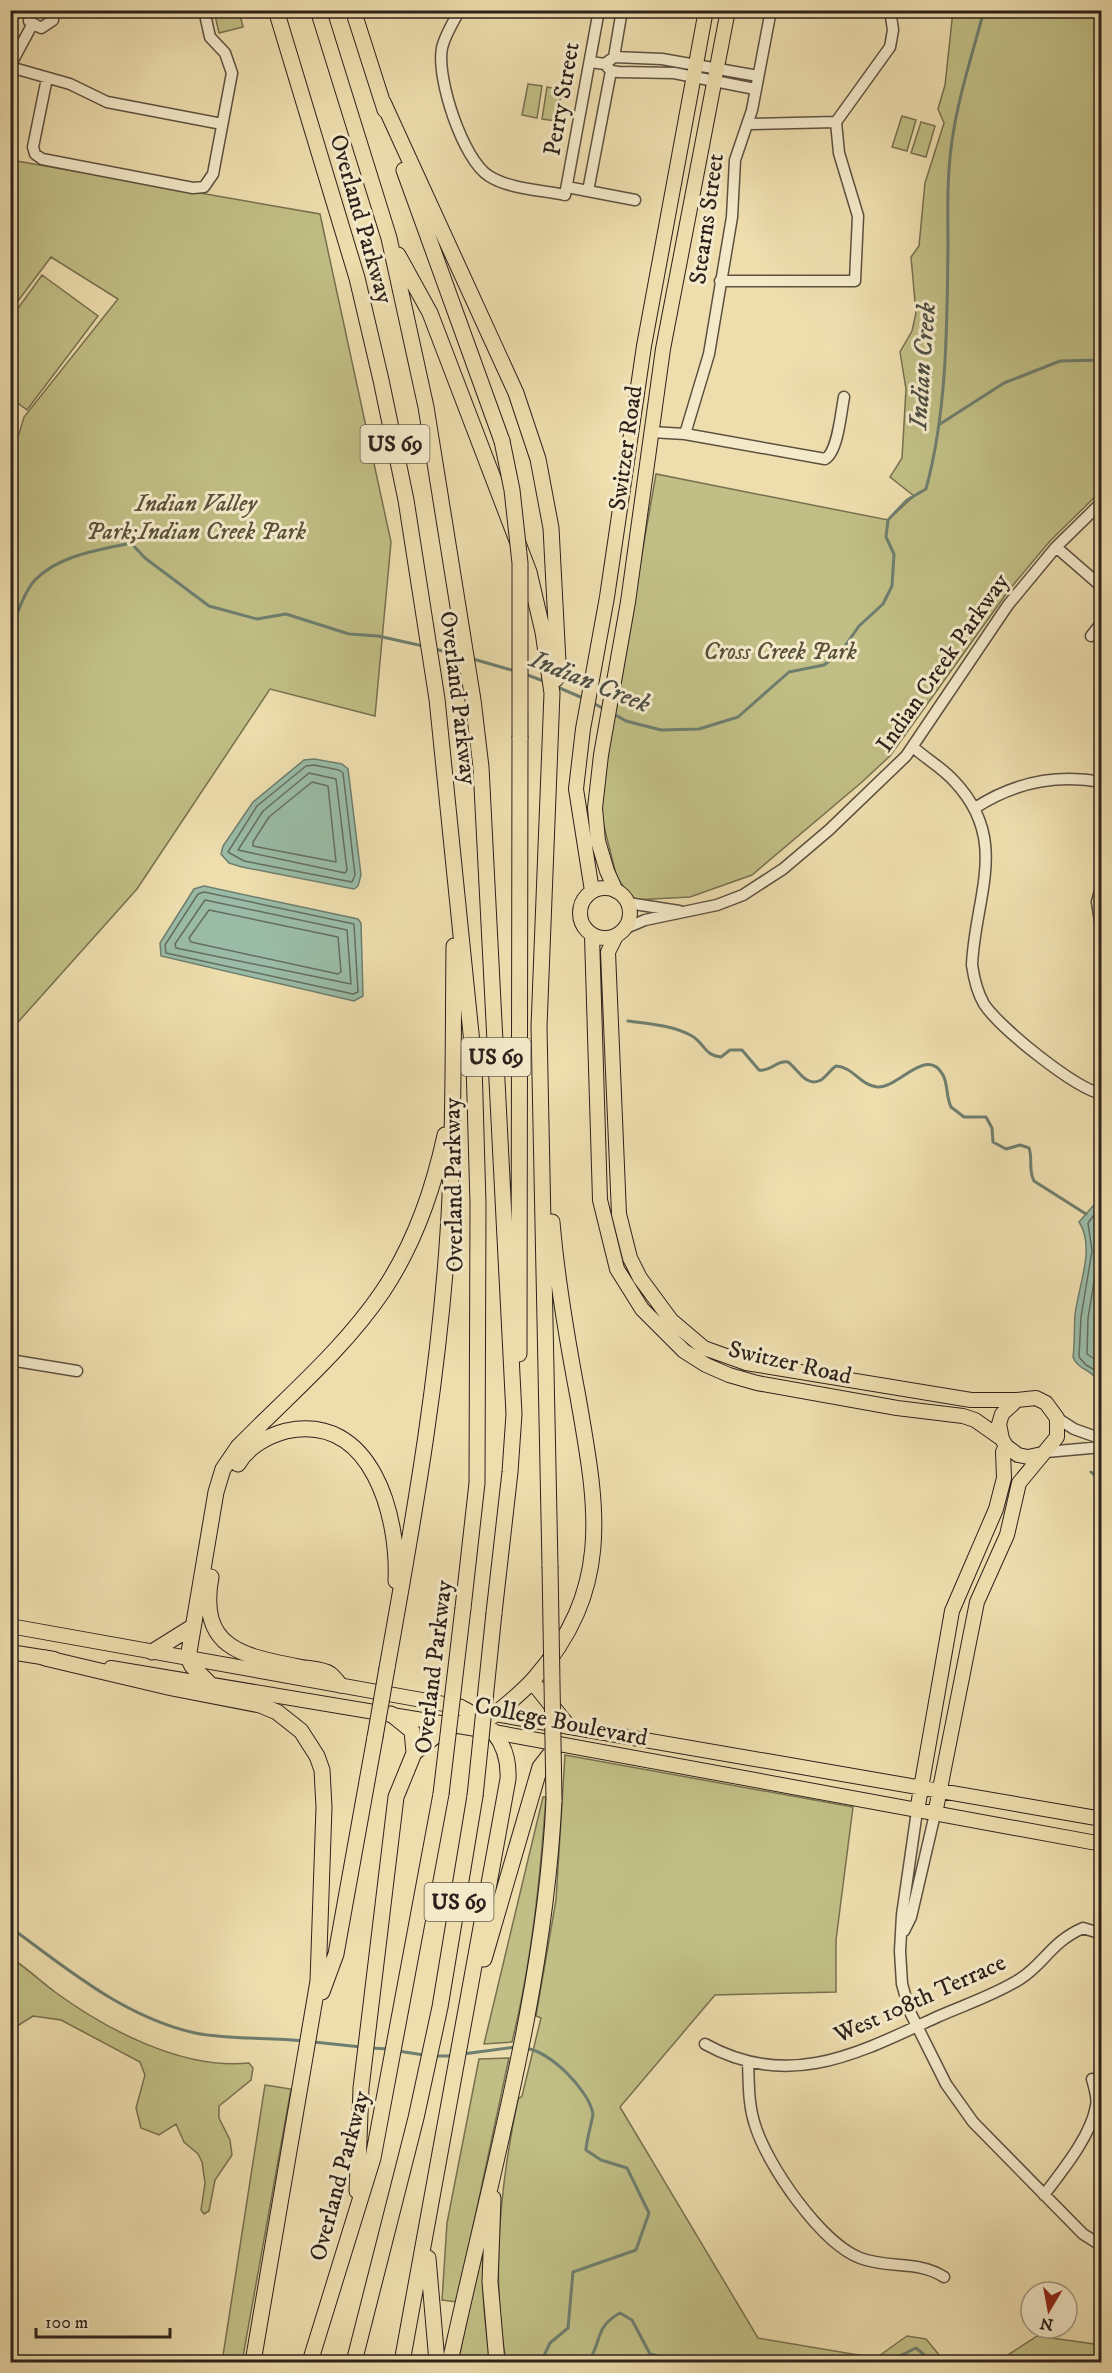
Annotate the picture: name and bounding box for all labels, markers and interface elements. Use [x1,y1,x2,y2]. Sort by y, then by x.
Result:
street label: Perry Street [537,40,587,158]
street label: Overland Parkway [322,131,400,308]
street label: Stearns Street [683,151,731,286]
water label: Indian Creek [902,301,944,432]
street label: Switzer Road [602,384,650,512]
road number: US 69 [360,425,430,463]
park label: Indian Valley Park;Indian Creek Park [86,489,306,547]
street label: Indian Creek Parkway [870,567,1016,758]
street label: Overland Parkway [432,609,484,787]
park label: Cross Creek Park [703,637,857,667]
water label: Indian Creek [523,642,655,721]
road number: US 69 [462,1038,530,1076]
street label: Overland Parkway [437,1097,471,1273]
street label: Switzer Road [725,1334,855,1392]
street label: Overland Parkway [408,1578,460,1756]
street label: College Boulevard [472,1691,650,1753]
road number: US 69 [424,1883,494,1921]
street label: West 108th Terrace [829,1948,1011,2051]
street label: Overland Parkway [303,2087,377,2264]
north arrow [1019,2280,1079,2340]
scale bar [36,2301,170,2339]
text: 100 m [45,2312,88,2334]
text: N [1038,2313,1055,2335]

